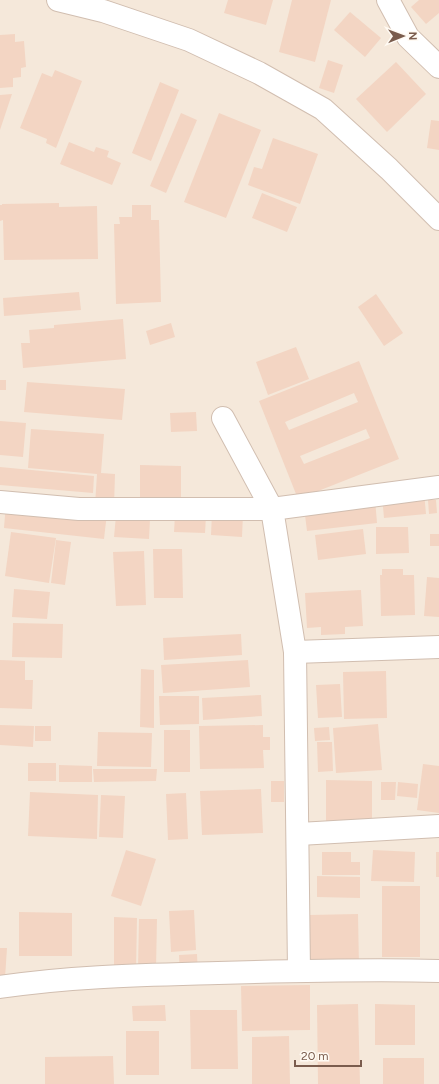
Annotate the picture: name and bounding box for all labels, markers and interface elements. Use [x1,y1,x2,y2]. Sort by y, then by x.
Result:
north arrow [383,16,423,56]
text: N [406,31,419,40]
scale bar [295,1042,361,1068]
text: 20 m [301,1049,329,1063]

